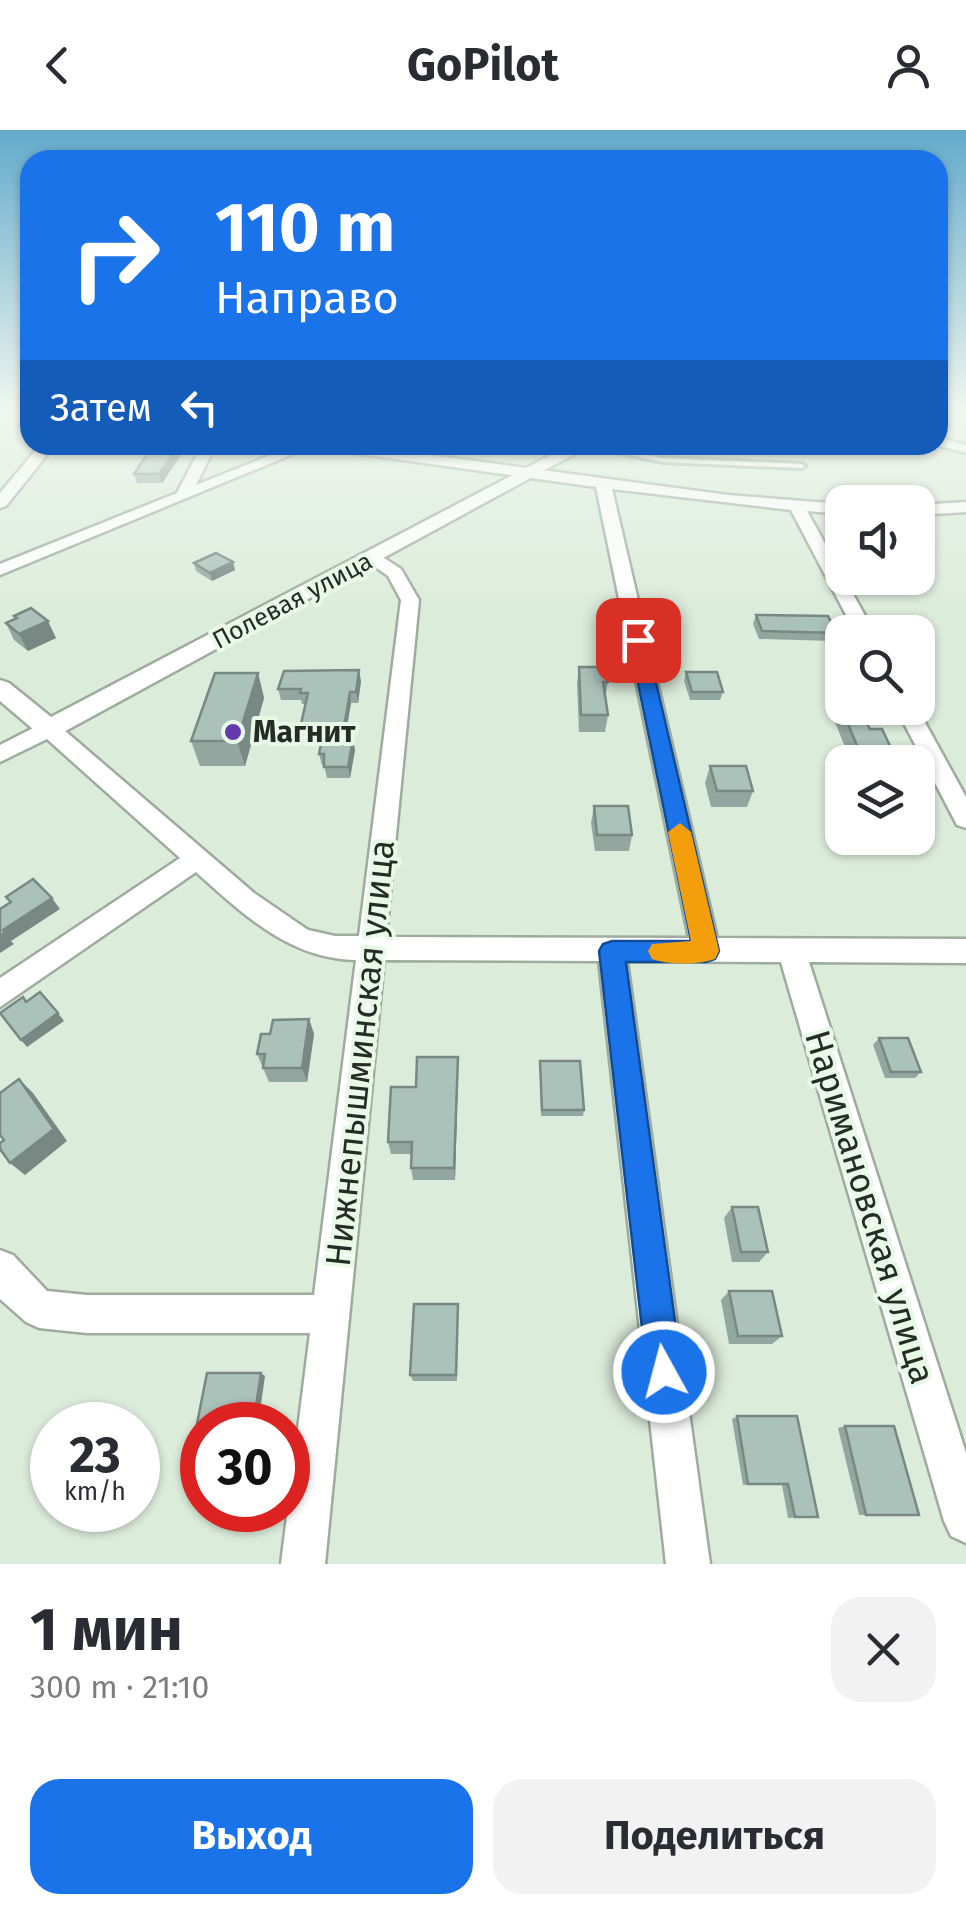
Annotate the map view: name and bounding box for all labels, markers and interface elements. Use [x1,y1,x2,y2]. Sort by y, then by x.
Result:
icon: back [30,38,85,93]
text: GoPilot [407,38,559,92]
icon: person [881,38,936,93]
text: 110 m [215,186,395,270]
icon: right [50,190,180,320]
text: Направо [215,271,399,325]
icon: left [172,380,227,435]
text: Затем [50,385,152,431]
map controls [825,485,935,855]
button: sound [825,485,935,595]
street label: Полевая улица [207,546,378,656]
pin [596,598,681,683]
icon: arrive [611,613,666,668]
button: search [825,615,935,725]
place label: Магнит [253,714,356,750]
marker: Магнит [222,721,244,743]
button: layers [825,745,935,855]
street label: Нижнепышминская улица [317,838,403,1268]
street label: Наримановская улица [796,1025,944,1389]
position arrow [612,1320,716,1424]
speed limit sign: 30 [180,1402,310,1532]
text: 23 [69,1425,121,1485]
text: km/h [64,1477,126,1507]
text: 1 мин [30,1594,183,1666]
button: close [831,1597,936,1702]
text: 300 m · 21:10 [30,1668,209,1706]
button: Выход [30,1779,473,1894]
button: Поделиться [493,1779,936,1894]

